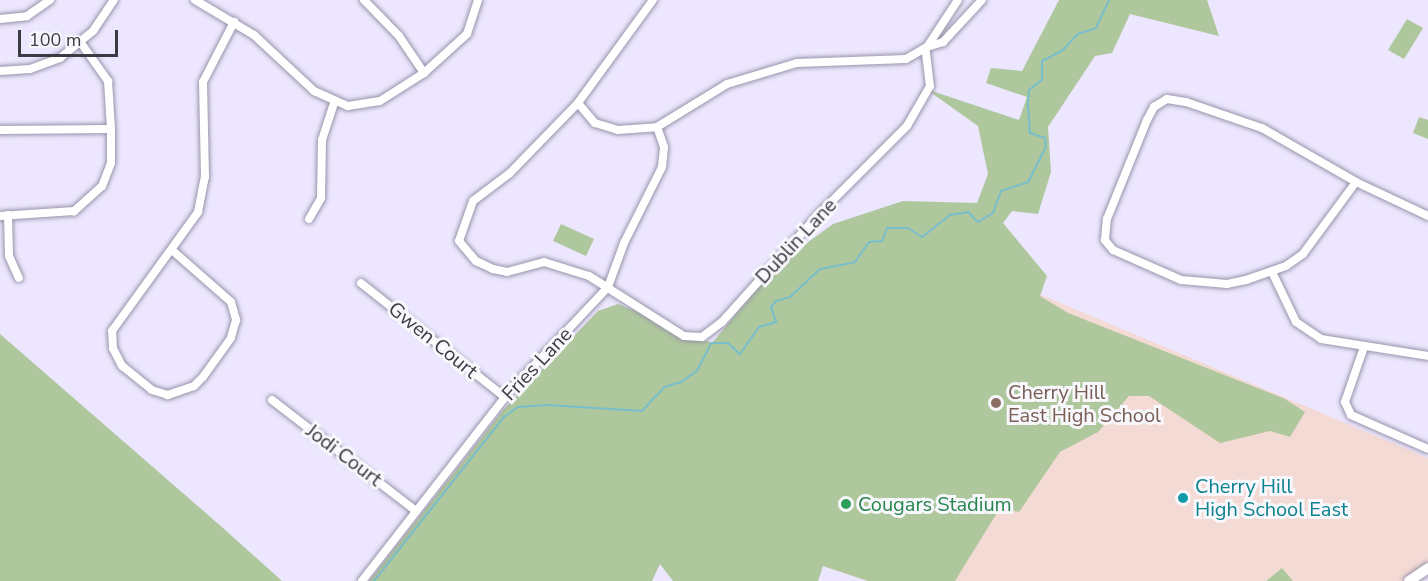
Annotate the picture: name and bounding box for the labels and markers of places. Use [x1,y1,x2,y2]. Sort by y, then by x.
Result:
place label: Cherry Hill East High School [1008,380,1161,427]
marker: Cherry Hill East High School [989,396,1003,410]
place label: Cherry Hill High School East [1195,474,1348,521]
marker: Cherry Hill High School East [1176,491,1190,505]
place label: Cougars Stadium [858,492,1012,516]
marker: Cougars Stadium [839,497,853,511]

